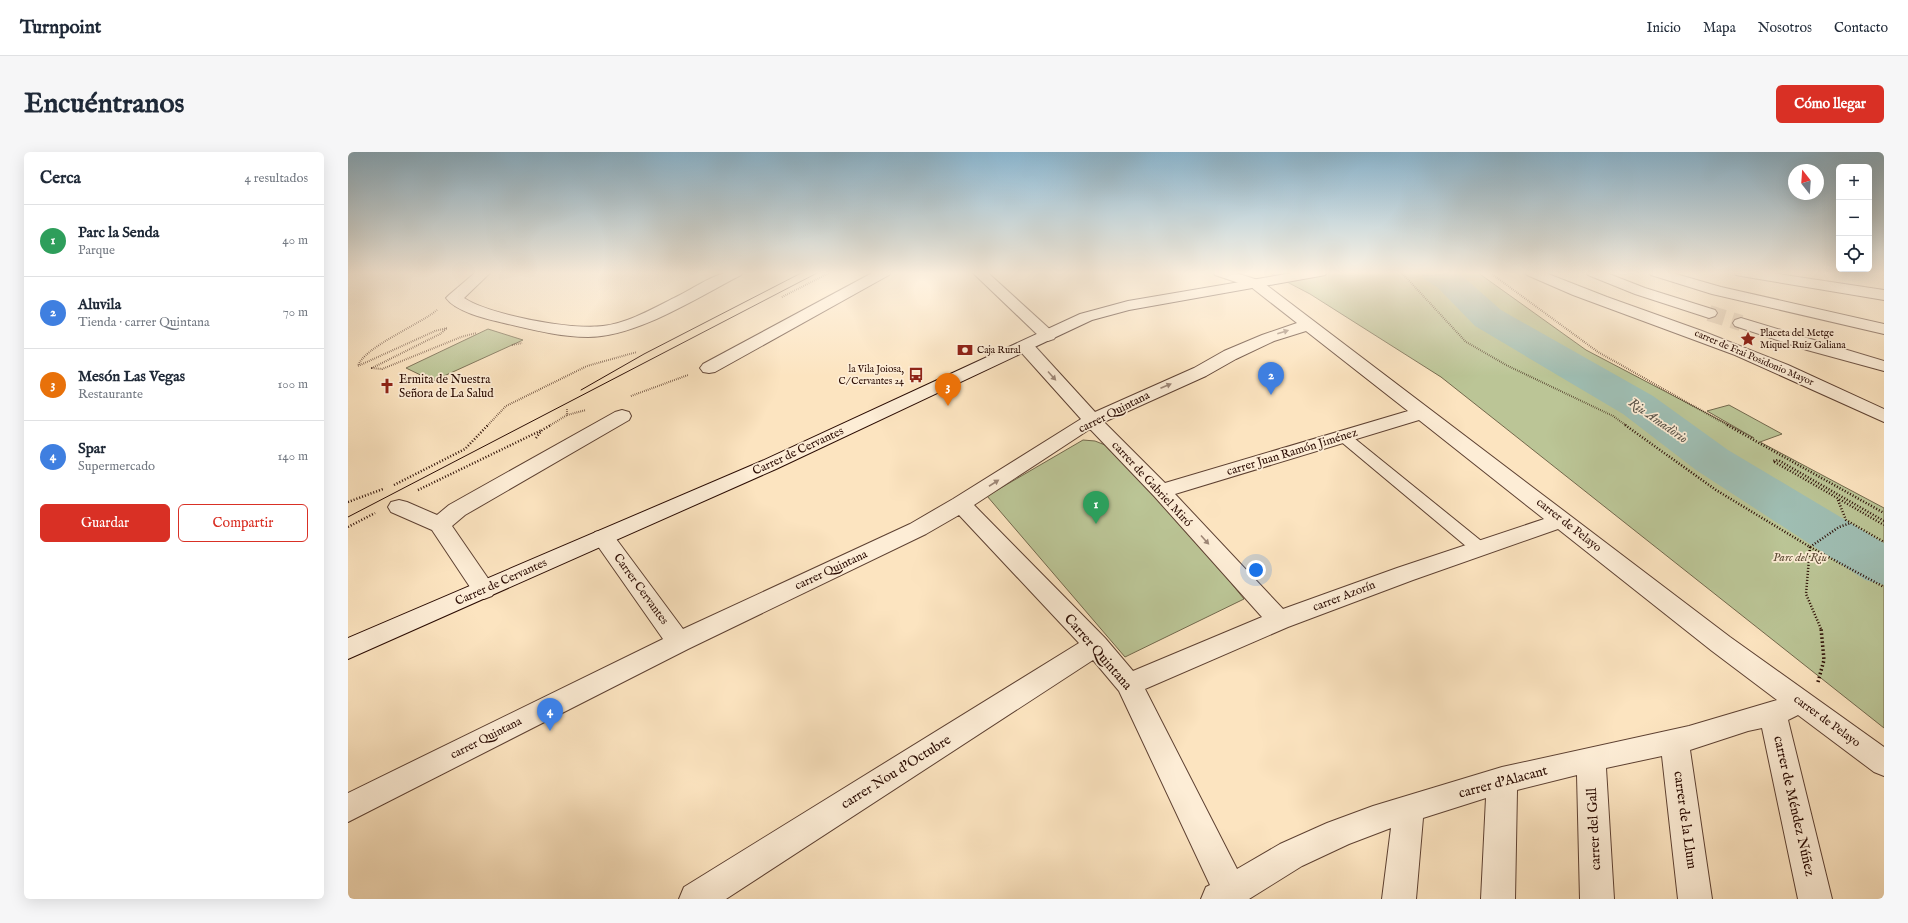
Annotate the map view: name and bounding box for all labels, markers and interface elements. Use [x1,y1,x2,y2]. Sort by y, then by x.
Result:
text: Turnpoint [20,16,101,40]
text: Inicio [1646,19,1681,37]
text: Mapa [1703,19,1736,37]
text: Nosotros [1758,19,1812,37]
text: Contacto [1834,19,1888,37]
button: Cómo llegar [1776,85,1884,123]
text: Encuéntranos [24,87,184,122]
north arrow [1788,164,1824,200]
map controls [1836,164,1872,272]
button: + [1836,164,1872,200]
text: Cerca [40,168,81,189]
text: 4 resultados [245,170,308,187]
button: − [1836,200,1872,236]
text: Parc la Senda [78,223,159,242]
text: 1 [51,232,55,249]
text: 40 m [282,232,308,249]
button: locate [1836,236,1872,272]
text: Parque [78,242,115,259]
text: Aluvila [78,295,121,314]
text: 2 [50,304,56,321]
text: 70 m [283,304,308,321]
text: Tienda · carrer Quintana [78,314,210,331]
street label: carrer de Frai Posidonio Mayor [1692,327,1816,389]
place label: Placeta del Metge Miquel Ruiz Galiana [1760,327,1846,352]
one-way arrow [1278,329,1290,335]
place icon: Placeta del Metge Miquel Ruiz Galiana [1739,330,1757,348]
bank icon: Caja Rural [956,341,974,359]
place label: Caja Rural [977,344,1021,357]
pin: 2 [1258,362,1284,395]
place label: la Vila Joiosa, C/ Cervantes 24 [839,363,904,388]
bus stop icon: la Vila Joiosa, C/ Cervantes 24 [907,366,925,384]
text: Mesón Las Vegas [78,367,185,386]
one-way arrow [1047,371,1056,380]
place label: Ermita de Nuestra Señora de La Salud [399,372,494,401]
pin: 3 [935,373,961,406]
text: 3 [51,376,55,393]
text: 100 m [278,376,308,393]
church icon: Ermita de Nuestra Señora de La Salud [378,377,396,395]
one-way arrow [1160,383,1172,389]
text: Restaurante [78,386,143,403]
street label: carrer Quintana [1076,387,1153,436]
water label: Riu Amadòrio [1625,394,1691,448]
street label: Carrer de Cervantes [750,423,846,479]
street label: carrer Juan Ramón Jiménez [1225,425,1360,480]
street label: carrer de Gabriel Miró [1108,438,1196,530]
text: Spar [78,439,106,458]
text: 4 [50,448,56,465]
text: 140 m [278,448,308,465]
text: Supermercado [78,458,155,475]
one-way arrow [989,479,999,487]
pin: 1 [1083,491,1109,524]
street label: carrer de Pelayo [1533,495,1605,556]
button: Guardar [40,504,170,542]
button: Compartir [178,504,308,542]
one-way arrow [1200,535,1210,545]
street label: carrer Quintana [792,546,870,593]
street label: Carrer Cervantes [610,550,672,628]
park label: Parc del Riu [1773,550,1827,565]
street label: Carrer de Cervantes [453,555,549,609]
your location [1246,560,1266,580]
street label: carrer Azorín [1311,577,1378,615]
street label: Carrer Quintana [1060,610,1137,695]
street label: carrer de Pelayo [1791,692,1864,751]
pin: 4 [537,698,563,731]
street label: carrer Quintana [448,713,525,762]
street label: carrer Nou d'Octubre [838,731,955,813]
street label: carrer de Méndez Núñez [1769,734,1819,878]
street label: carrer d'Alacant [1457,761,1550,803]
street label: carrer de la Llum [1669,770,1701,870]
street label: carrer del Gall [1583,787,1605,871]

